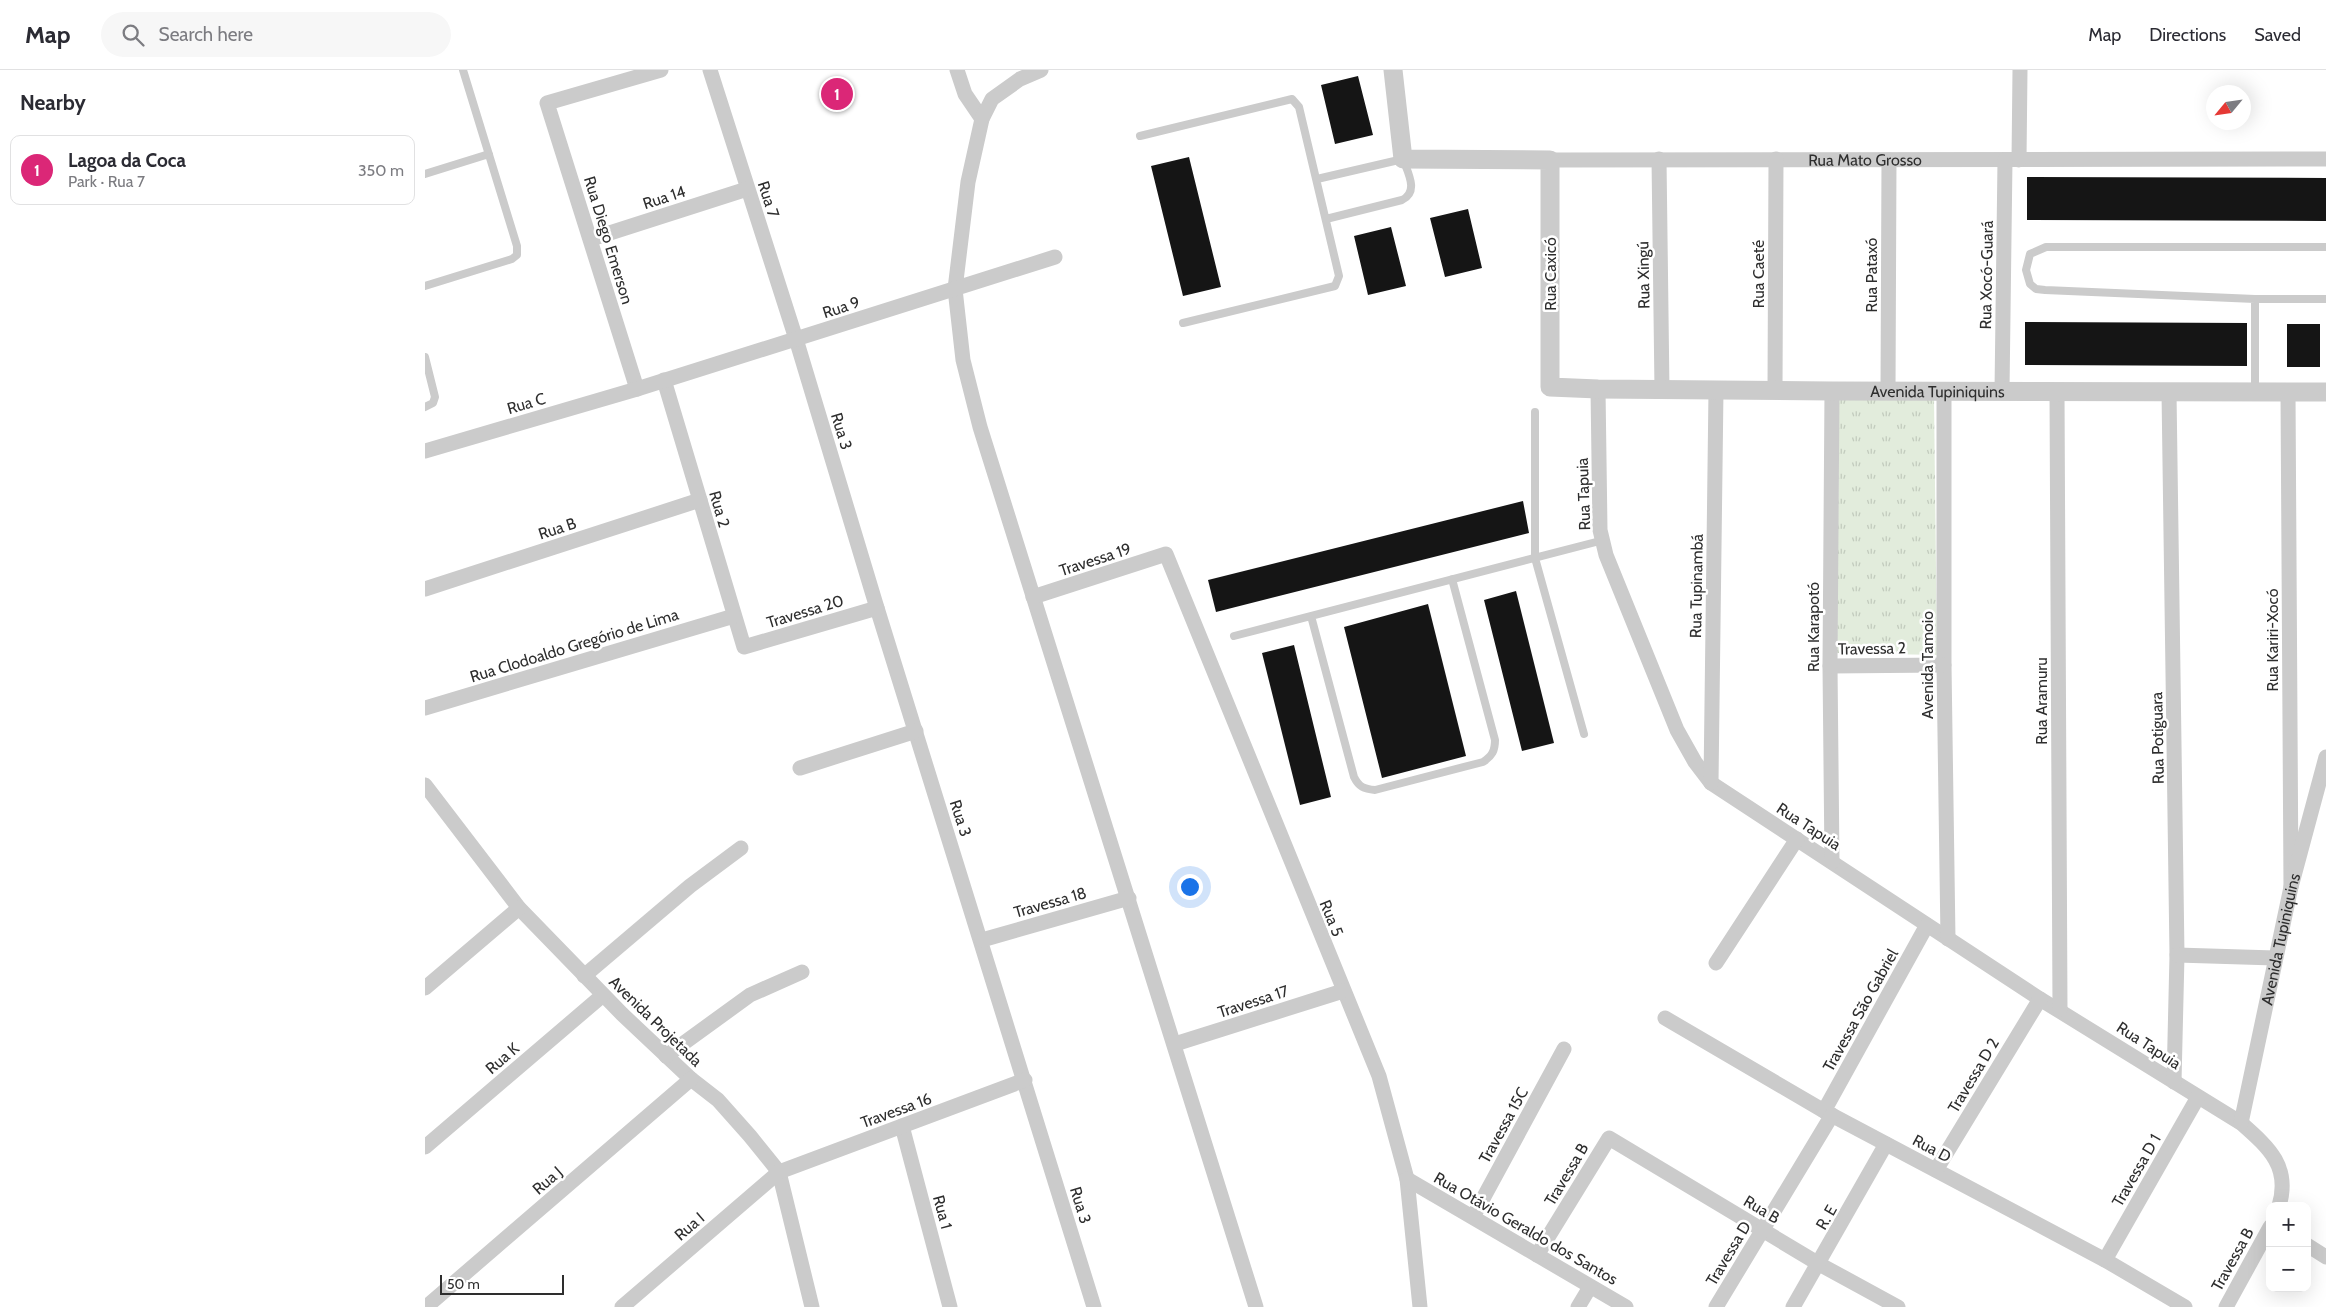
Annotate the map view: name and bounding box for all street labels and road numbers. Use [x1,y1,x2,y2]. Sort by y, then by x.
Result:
street label: Rua Mato Grosso [1808,151,1922,170]
street label: Rua Diego Emerson [580,174,637,307]
street label: Rua 7 [754,179,783,220]
street label: Rua 14 [640,182,688,213]
street label: Rua Xocó-Guará [1976,220,1997,330]
street label: Rua Caxicó [1541,237,1560,311]
street label: Rua Pataxó [1862,237,1881,312]
street label: Rua Caeté [1749,240,1768,308]
street label: Rua Xingú [1633,241,1654,309]
street label: Rua 9 [820,293,862,322]
street label: Avenida Tupiniquins [1870,382,2005,401]
street label: Rua C [505,389,548,418]
street label: Rua 3 [827,410,856,452]
street label: Rua Tapuia [1573,457,1594,531]
street label: Rua 2 [705,488,734,530]
street label: Rua B [536,513,579,543]
street label: Rua Tupinambá [1686,533,1707,638]
street label: Travessa 19 [1057,539,1133,580]
street label: Rua Karapotó [1804,582,1823,672]
street label: Rua Kariri-Xocó [2263,588,2282,692]
street label: Travessa 20 [764,591,846,632]
street label: Rua Clodoaldo Gregório de Lima [468,605,681,686]
street label: Avenida Tamoio [1918,611,1937,719]
street label: Travessa 2 [1838,638,1906,659]
street label: Rua Aramuru [2032,657,2051,745]
street label: Rua Potiguara [2147,691,2168,784]
street label: Rua 3 [946,797,975,839]
street label: Rua Tapuia [1773,799,1845,854]
street label: Avenida Tupiniquins [2257,871,2304,1007]
street label: Travessa 18 [1012,883,1089,922]
street label: Rua 5 [1316,897,1347,939]
street label: Travessa São Gabriel [1819,946,1902,1075]
street label: Avenida Projetada [605,972,706,1071]
street label: Travessa 17 [1215,981,1291,1022]
street label: Rua Tapuia [2113,1018,2185,1073]
street label: Travessa D 2 [1944,1035,2003,1116]
street label: Rua K [482,1039,523,1078]
street label: Travessa 15C [1475,1084,1532,1166]
street label: Travessa 16 [858,1089,934,1132]
street label: Rua D [1909,1130,1954,1166]
street label: Travessa D 1 [2108,1131,2165,1210]
street label: Travessa B [1540,1139,1593,1209]
street label: Rua J [529,1162,566,1198]
street label: Rua Otávio Geraldo dos Santos [1431,1168,1621,1289]
street label: Rua 3 [1066,1184,1095,1226]
street label: Rua B [1740,1191,1784,1228]
street label: Rua 1 [929,1193,956,1231]
street label: R. E [1812,1201,1841,1233]
street label: Rua I [671,1208,708,1244]
street label: Travessa D [1702,1218,1755,1289]
street label: Travessa B [2207,1224,2258,1294]

